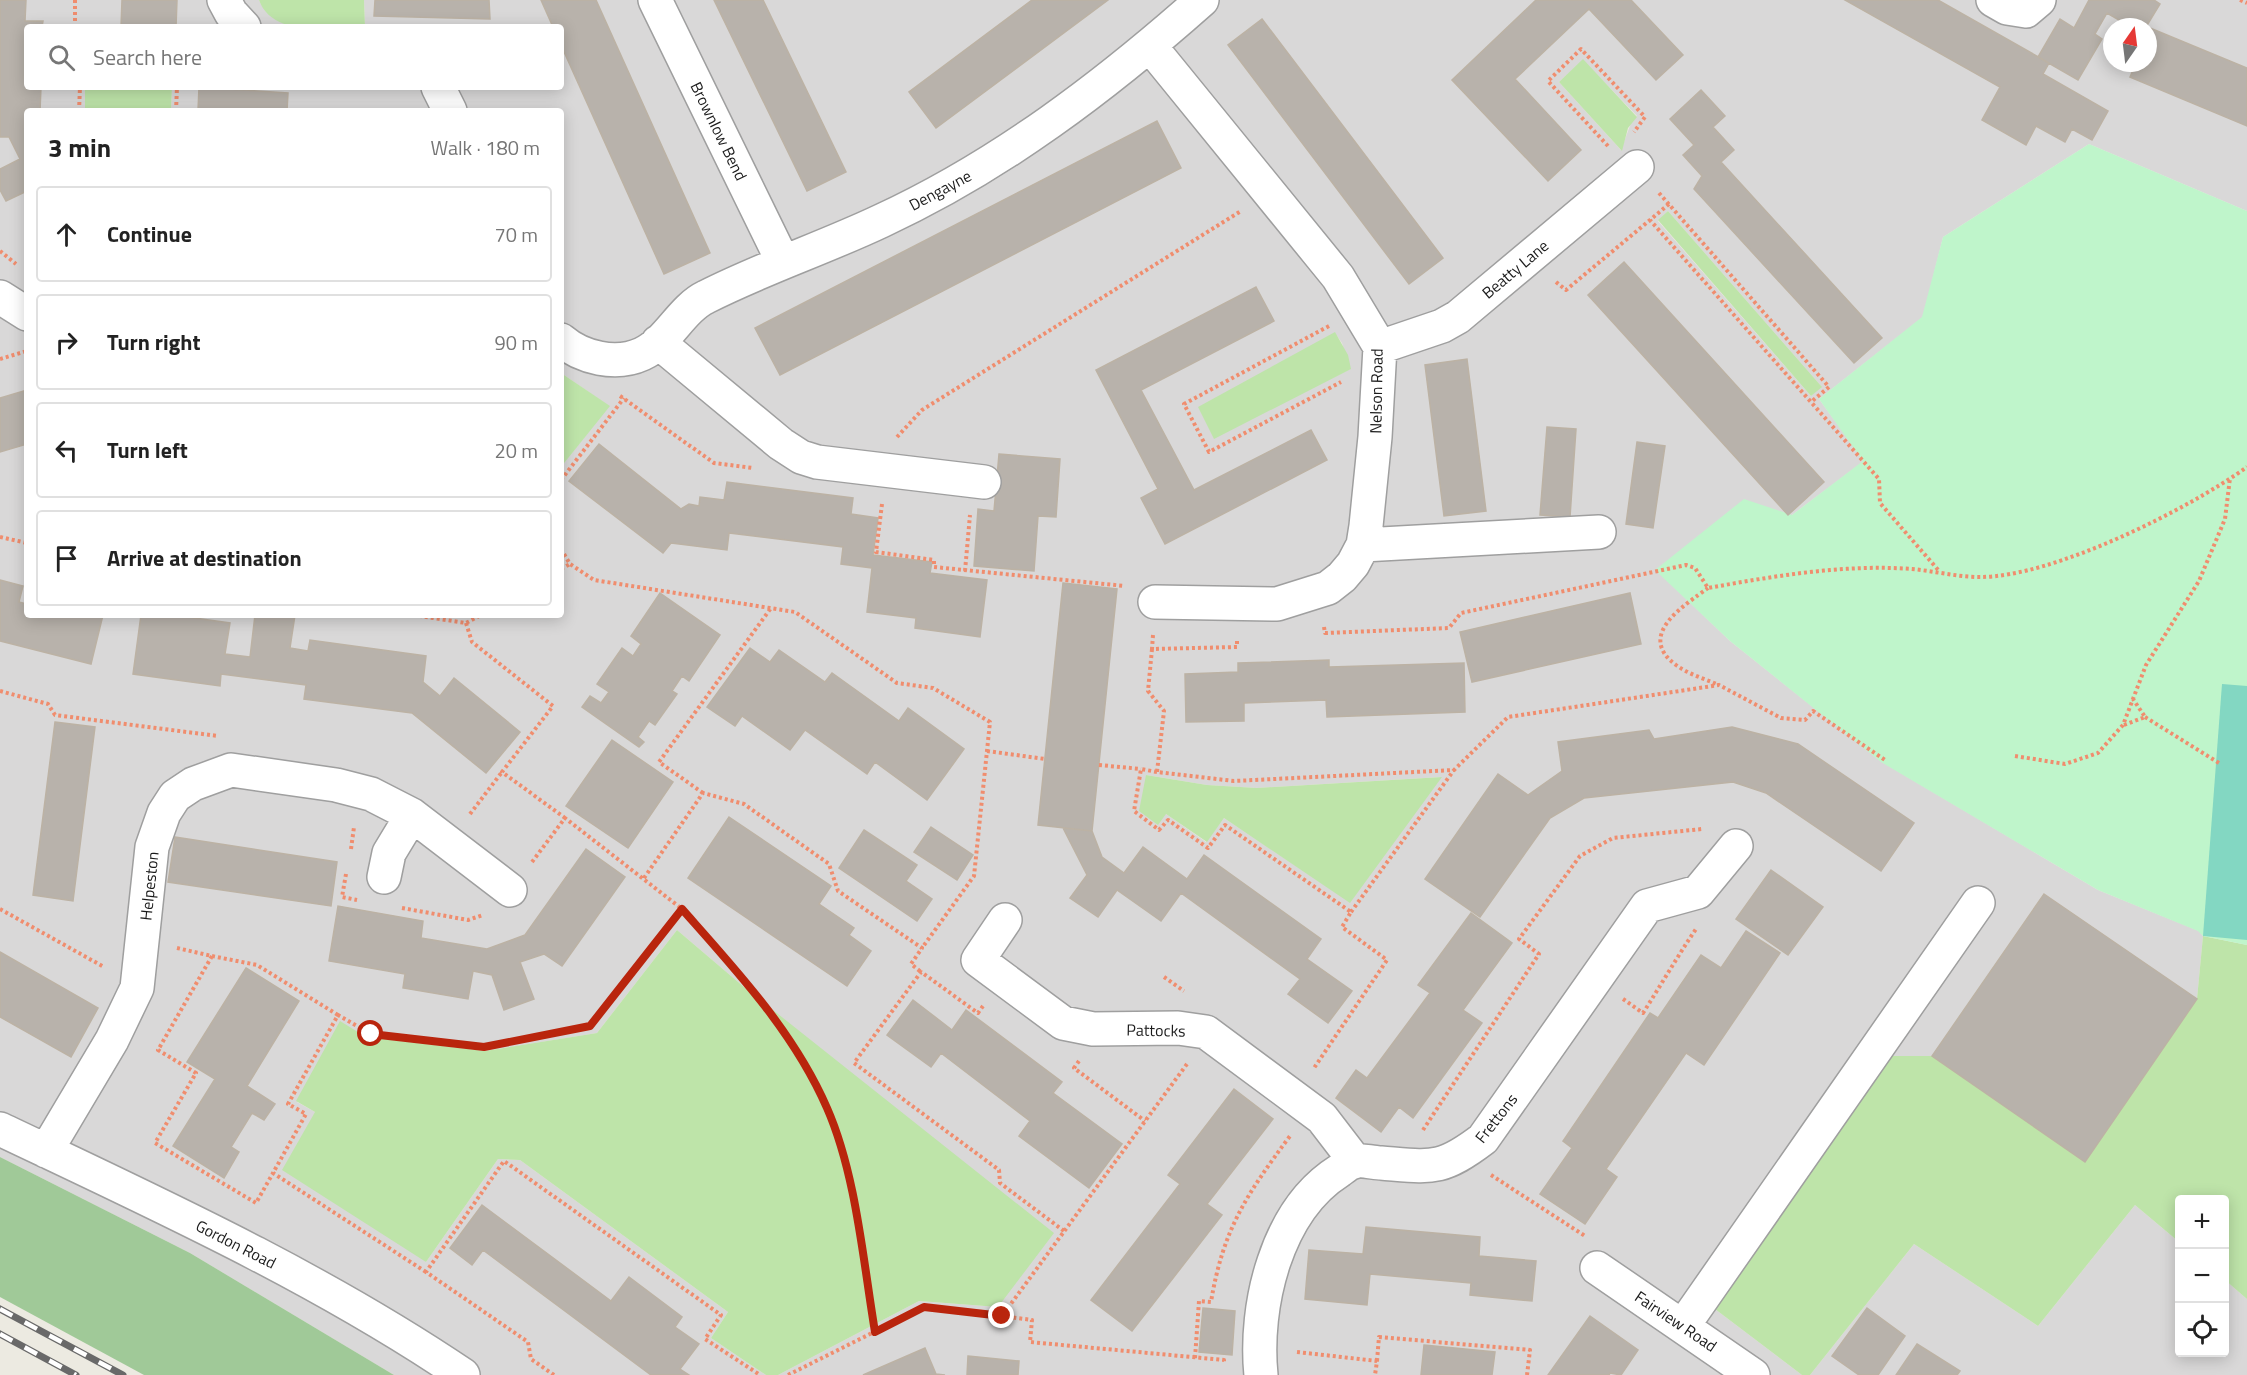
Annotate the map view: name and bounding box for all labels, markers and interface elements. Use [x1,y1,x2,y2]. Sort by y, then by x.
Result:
north arrow [2103,18,2157,72]
search box [24,24,564,90]
text: Search here [93,40,202,74]
icon: search [45,41,78,74]
street label: Brownlow Bend [685,78,753,184]
text: 3 min [48,128,111,167]
text: Walk · 180 m [431,132,540,163]
street label: Dengayne [905,164,975,216]
text: Continue [107,217,192,251]
icon: ahead [50,218,83,251]
text: 70 m [494,219,538,250]
street label: Beatty Lane [1476,234,1554,304]
text: Turn right [107,325,201,359]
icon: right [50,326,83,359]
text: 90 m [494,327,538,358]
street label: Nelson Road [1363,348,1389,434]
text: Turn left [107,433,188,467]
icon: left [50,434,83,467]
text: 20 m [494,435,538,466]
text: Arrive at destination [107,541,302,575]
icon: arrive [50,542,83,575]
street label: Helpeston [133,850,165,922]
street label: Pattocks [1126,1017,1186,1043]
route start [357,1020,383,1046]
street label: Frettons [1469,1088,1523,1148]
map controls [2175,1195,2229,1357]
button: + [2175,1195,2229,1249]
street label: Gordon Road [192,1213,280,1275]
button: − [2175,1249,2229,1303]
street label: Fairview Road [1630,1285,1722,1357]
route end [988,1302,1014,1328]
button: locate [2175,1303,2229,1357]

